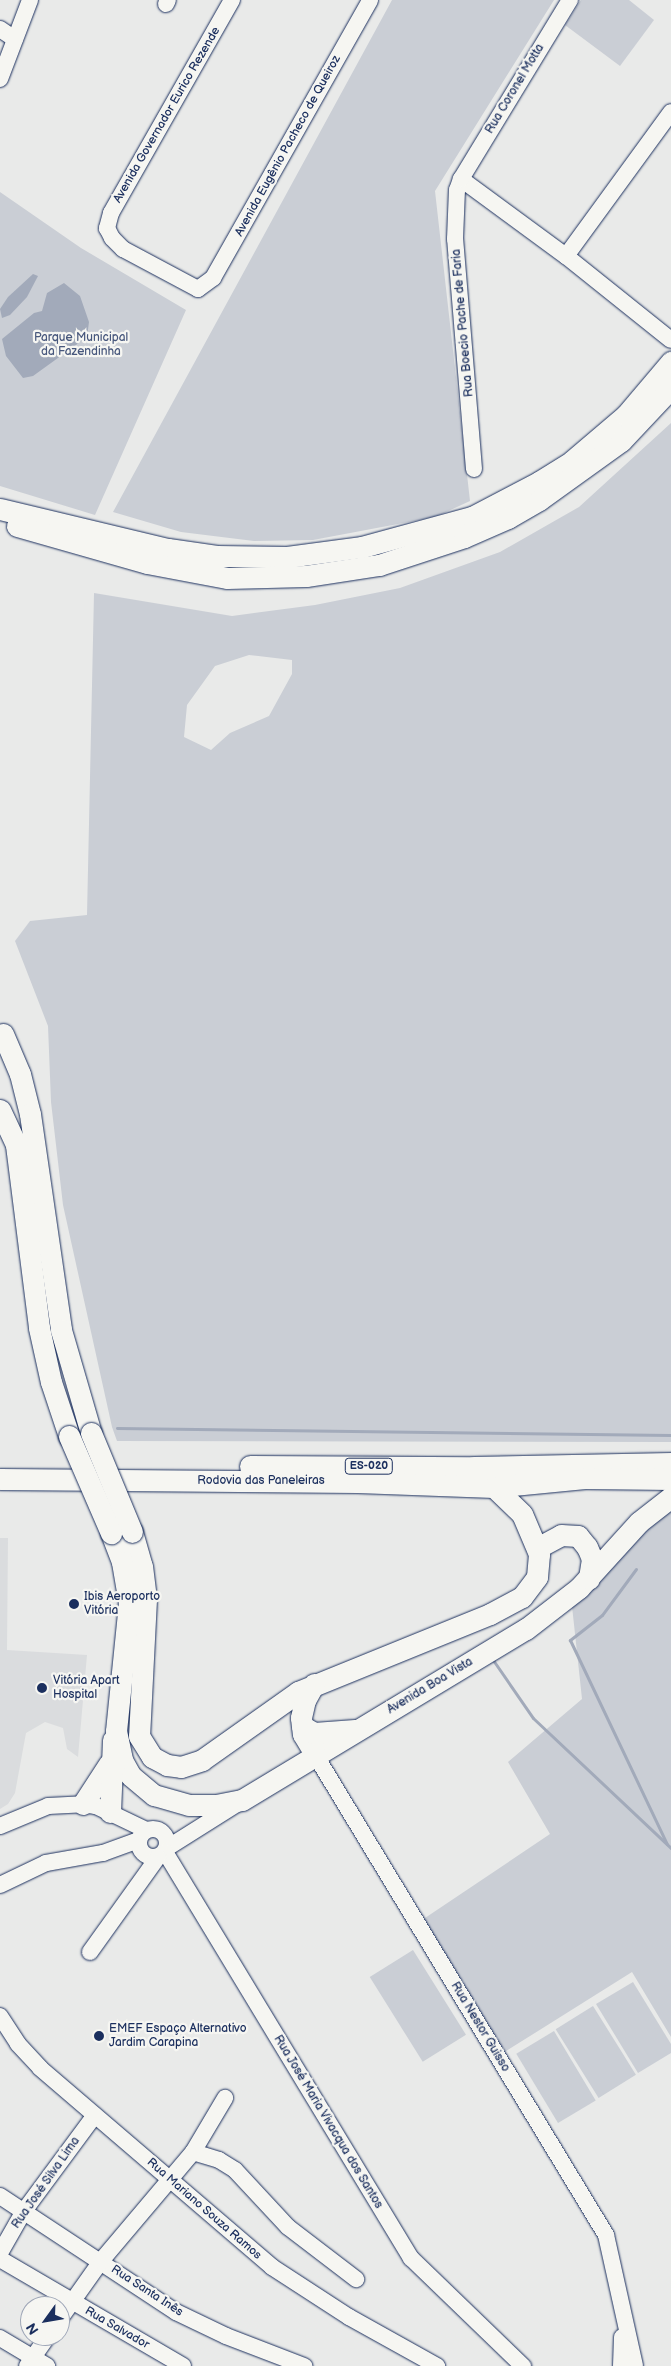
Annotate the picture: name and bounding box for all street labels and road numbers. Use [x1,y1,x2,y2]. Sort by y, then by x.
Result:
street label: Avenida Governador Eurico Rezende [111,24,223,206]
street label: Rua Coronel Motta [483,42,547,136]
street label: Avenida Eugênio Pacheco de Queiroz [232,53,344,239]
street label: Rua Boecio Pache de Faria [449,248,477,398]
road number: ES-020 [344,1458,394,1474]
street label: Rodovia das Paneleiras [197,1474,325,1488]
street label: Avenida Boa Vista [384,1655,476,1717]
street label: Rua Nestor Guisso [448,1979,512,2075]
street label: Rua José Maria Vivacqua dos Santos [270,2032,386,2212]
street label: Rua José Silva Lima [9,2134,83,2232]
street label: Rua Mariano Souza Ramos [144,2155,264,2263]
street label: Rua Santa Inês [108,2262,186,2320]
street label: Rua Salvador [82,2304,152,2352]

